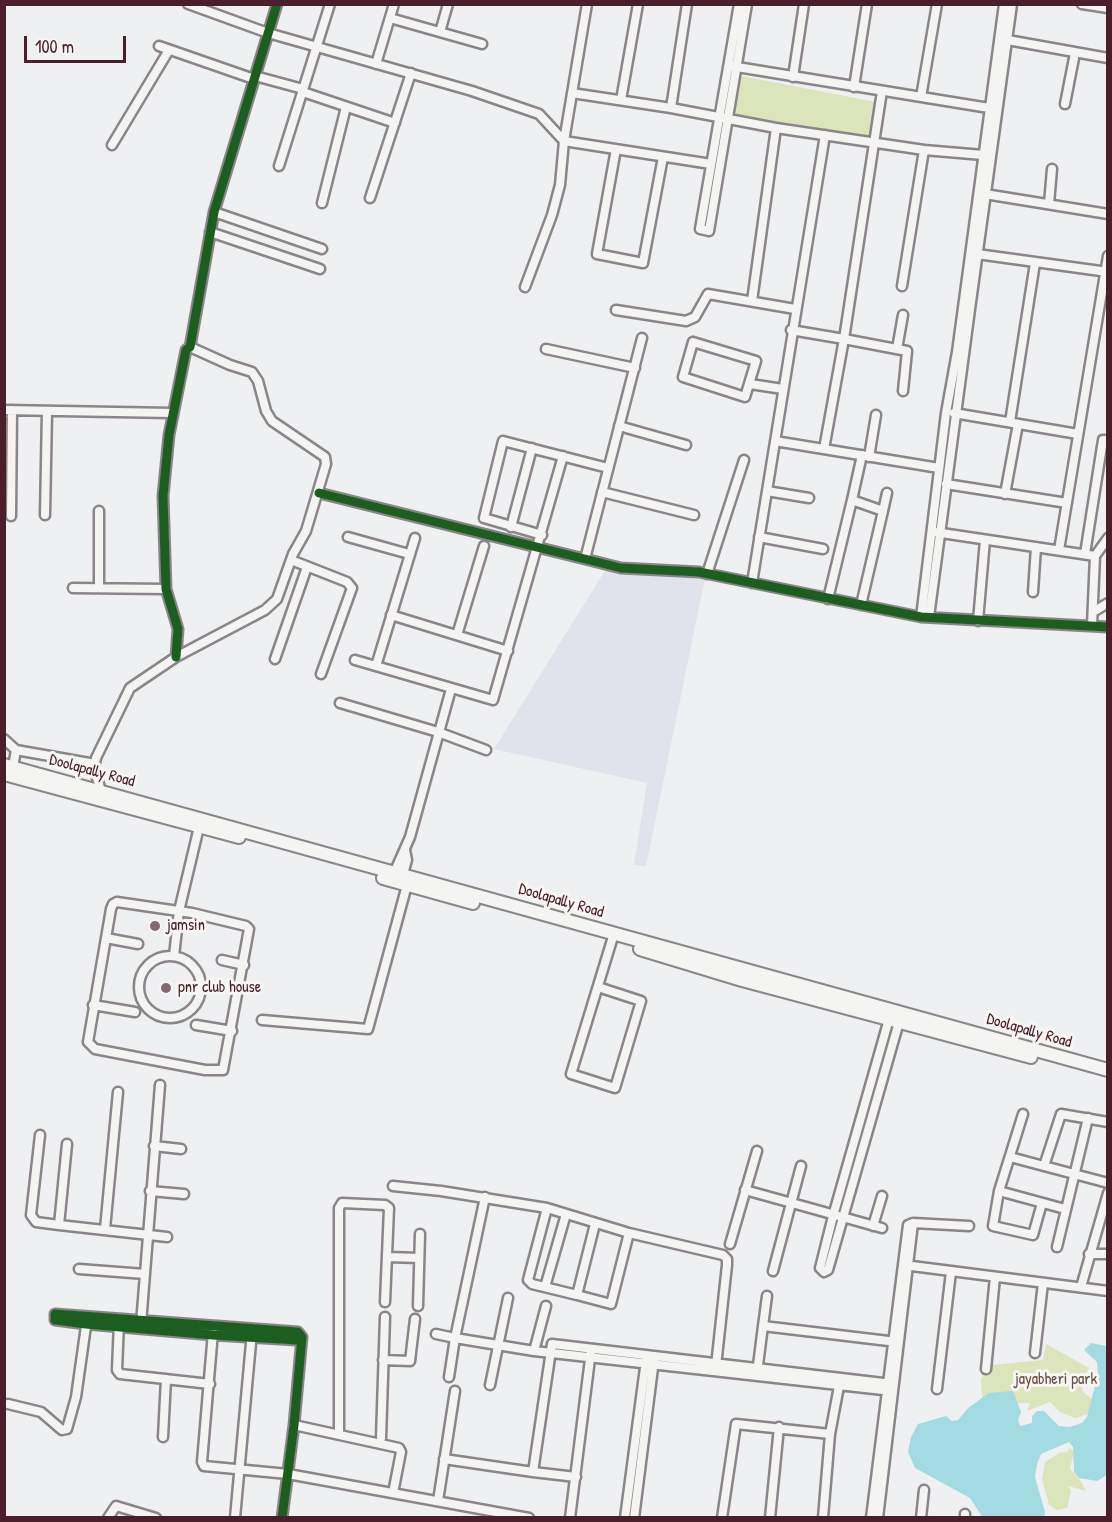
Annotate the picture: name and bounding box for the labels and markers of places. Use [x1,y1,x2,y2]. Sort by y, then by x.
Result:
place label: jamsin [167,916,205,936]
marker: jamsin [148,919,162,933]
place label: pnr club house [178,978,261,998]
marker: pnr club house [159,981,173,995]

